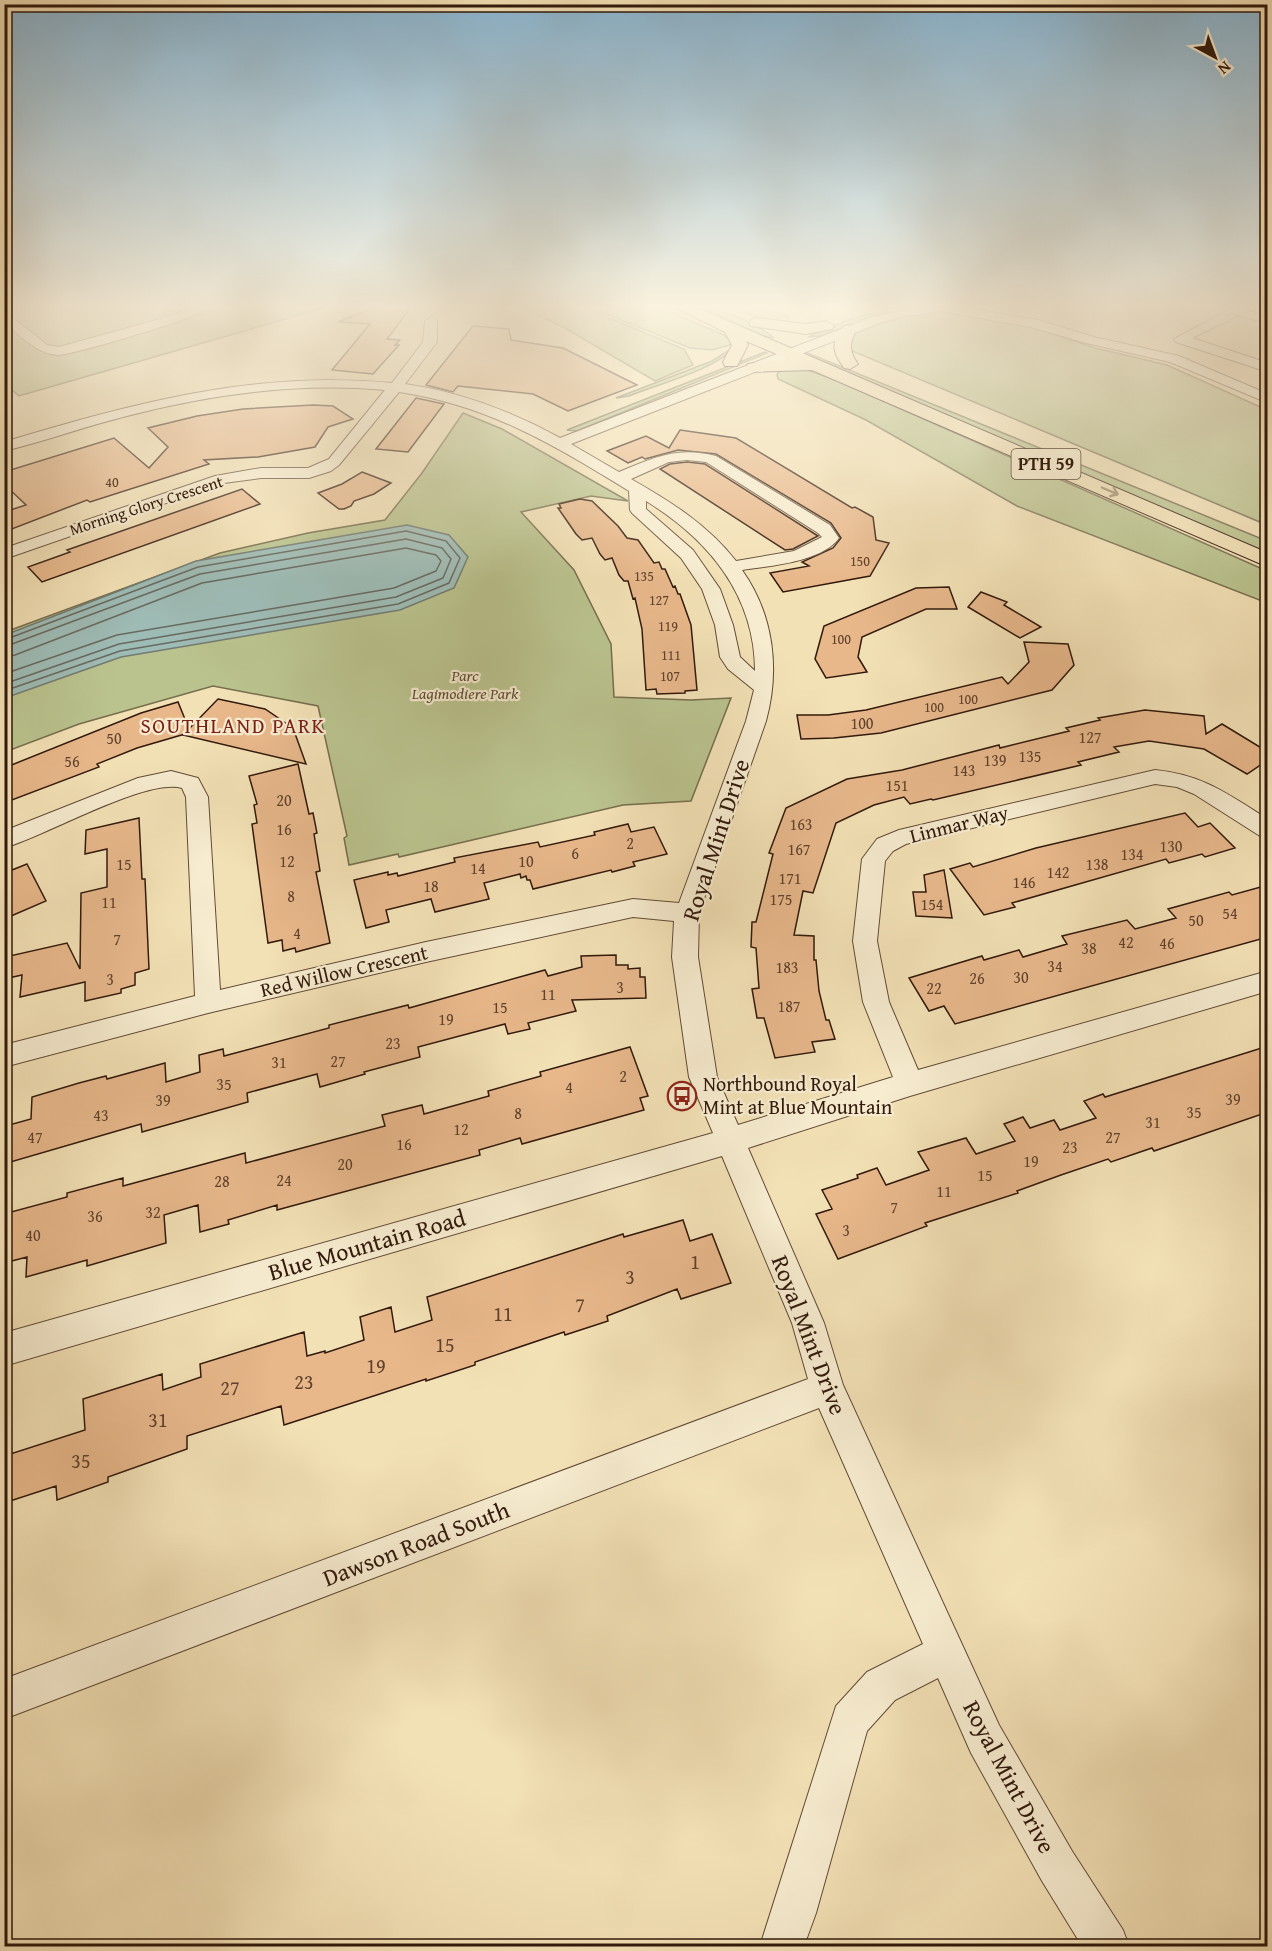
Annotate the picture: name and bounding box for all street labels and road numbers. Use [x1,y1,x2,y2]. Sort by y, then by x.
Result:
road number: PTH 59 [1012,449,1080,479]
street label: Morning Glory Crescent [66,469,226,541]
street label: Royal Mint Drive [673,754,758,925]
street label: Linmar Way [907,797,1011,850]
street label: Red Willow Crescent [257,937,430,1004]
street label: Blue Mountain Road [264,1200,470,1289]
street label: Royal Mint Drive [763,1250,856,1420]
street label: Dawson Road South [317,1492,515,1595]
street label: Royal Mint Drive [954,1694,1064,1859]

